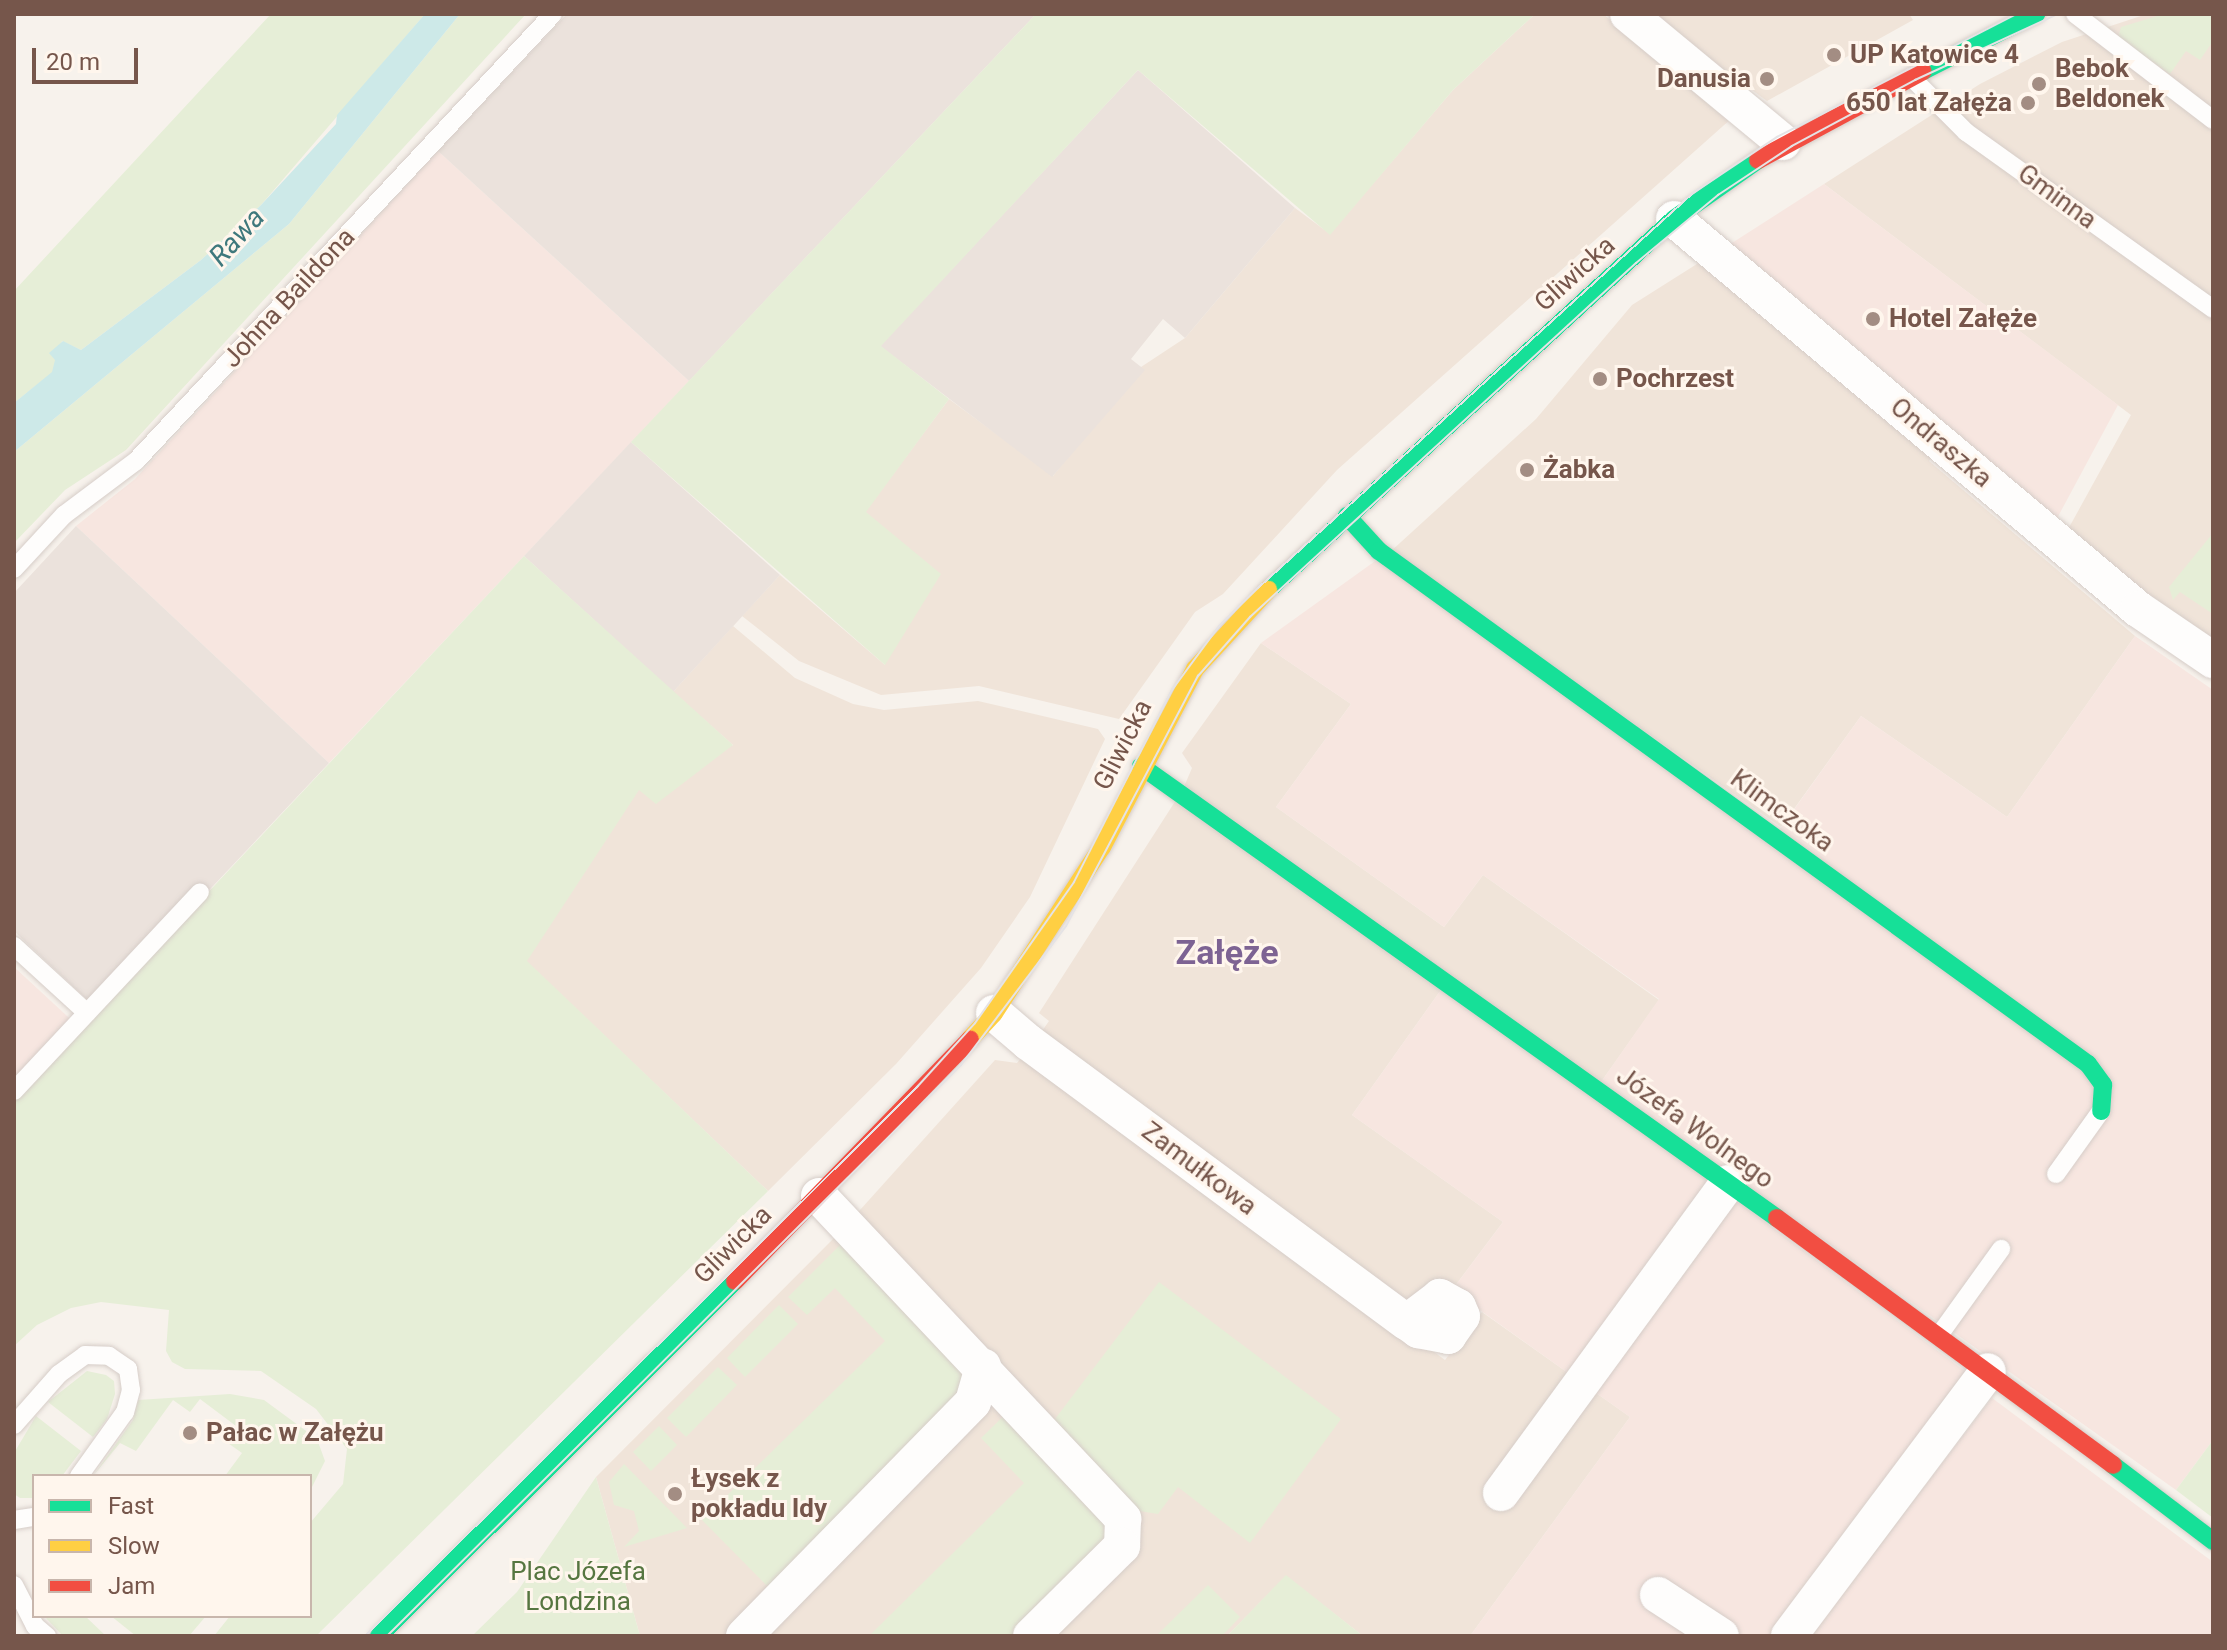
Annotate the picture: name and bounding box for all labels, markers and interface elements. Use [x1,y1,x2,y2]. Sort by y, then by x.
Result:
scale bar [36,32,142,82]
place label: UP Katowice 4 [1850,39,2019,71]
marker: UP Katowice 4 [1825,46,1843,64]
text: 20 m [46,48,100,76]
place label: Bebok Beldonek [2055,53,2164,114]
place label: Danusia [1657,63,1751,95]
marker: Danusia [1758,70,1776,88]
marker: Bebok Beldonek [2030,75,2048,93]
place label: 650 lat Załęża [1846,87,2012,119]
marker: 650 lat Załęża [2019,94,2037,112]
street label: Gminna [2012,158,2102,236]
water label: Rawa [202,201,272,273]
street label: Johna Baildona [216,222,362,374]
street label: Gliwicka [1528,230,1622,318]
place label: Hotel Załęże [1889,303,2037,335]
marker: Hotel Załęże [1864,310,1882,328]
place label: Pochrzest [1616,363,1734,395]
marker: Pochrzest [1591,370,1609,388]
street label: Ondraszka [1884,392,1998,494]
place label: Żabka [1543,454,1615,486]
marker: Żabka [1518,461,1536,479]
street label: Gliwicka [1087,695,1159,795]
street label: Klimczoka [1724,763,1840,859]
district label: Załęże [1175,933,1279,973]
street label: Józefa Wolnego [1610,1061,1780,1195]
street label: Zamułkowa [1135,1116,1263,1222]
street label: Gliwicka [688,1200,778,1290]
place label: Pałac w Załężu [206,1417,383,1449]
marker: Pałac w Załężu [181,1424,199,1442]
place label: Łysek z pokładu Idy [691,1463,827,1524]
legend [32,1474,312,1618]
marker: Łysek z pokładu Idy [666,1485,684,1503]
text: Fast [108,1492,154,1520]
text: Slow [108,1532,160,1560]
park label: Plac Józefa Londzina [510,1556,646,1618]
text: Jam [108,1572,155,1600]

